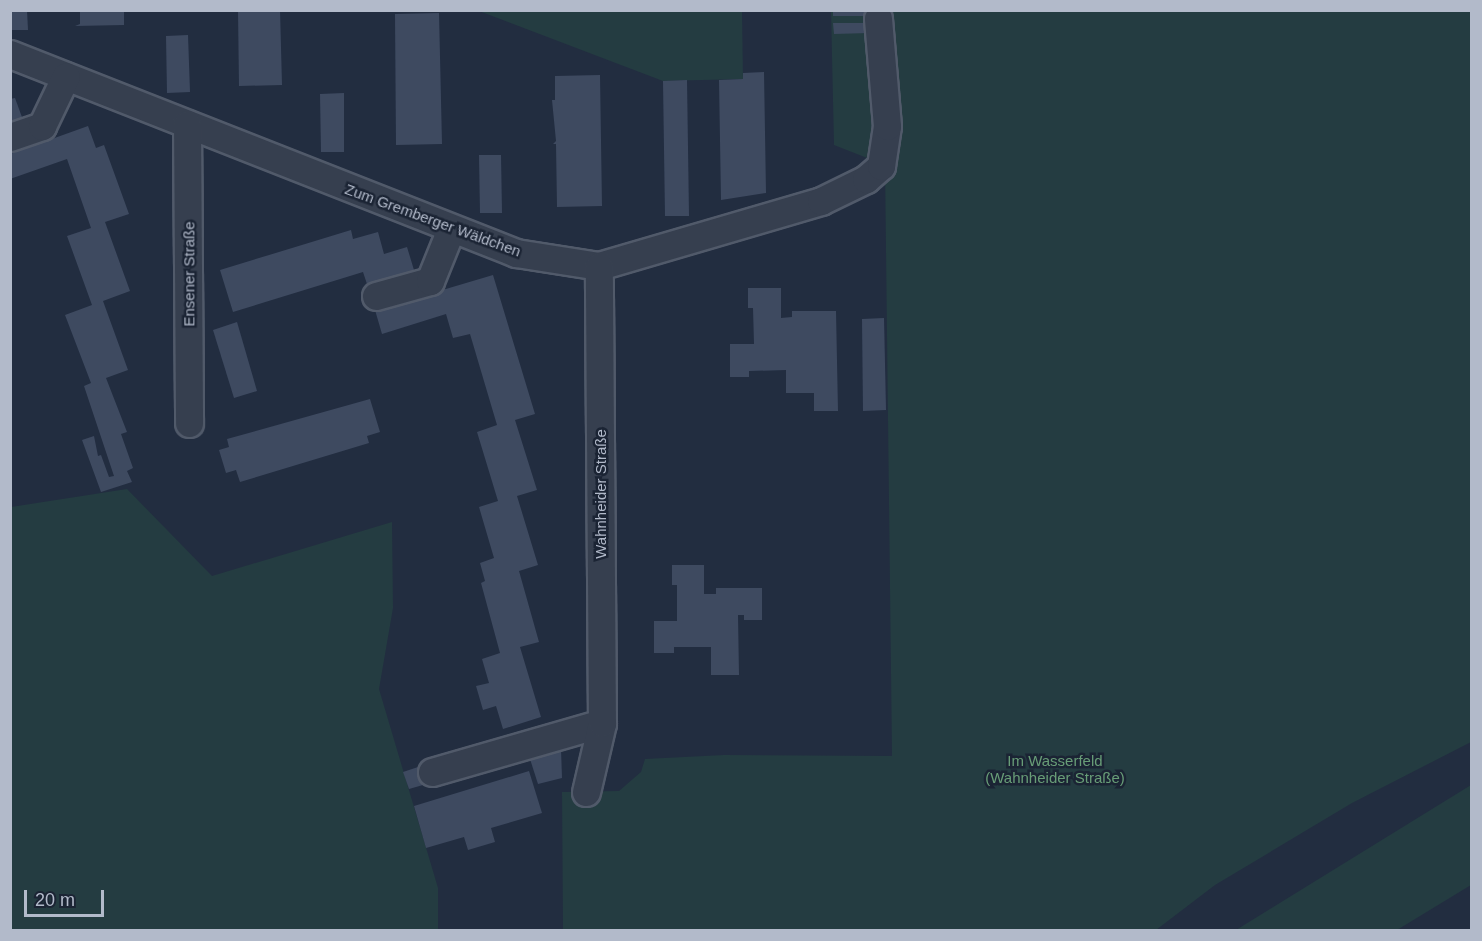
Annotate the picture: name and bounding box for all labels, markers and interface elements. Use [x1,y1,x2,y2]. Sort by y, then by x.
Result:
street label: Zum Gremberger Wäldchen [343,180,523,260]
street label: Ensener Straße [180,221,198,327]
street label: Wahnheider Straße [592,429,610,559]
park label: Im Wasserfeld (Wahnheider Straße) [985,751,1125,786]
scale bar [27,878,106,916]
text: 20 m [35,890,75,910]

